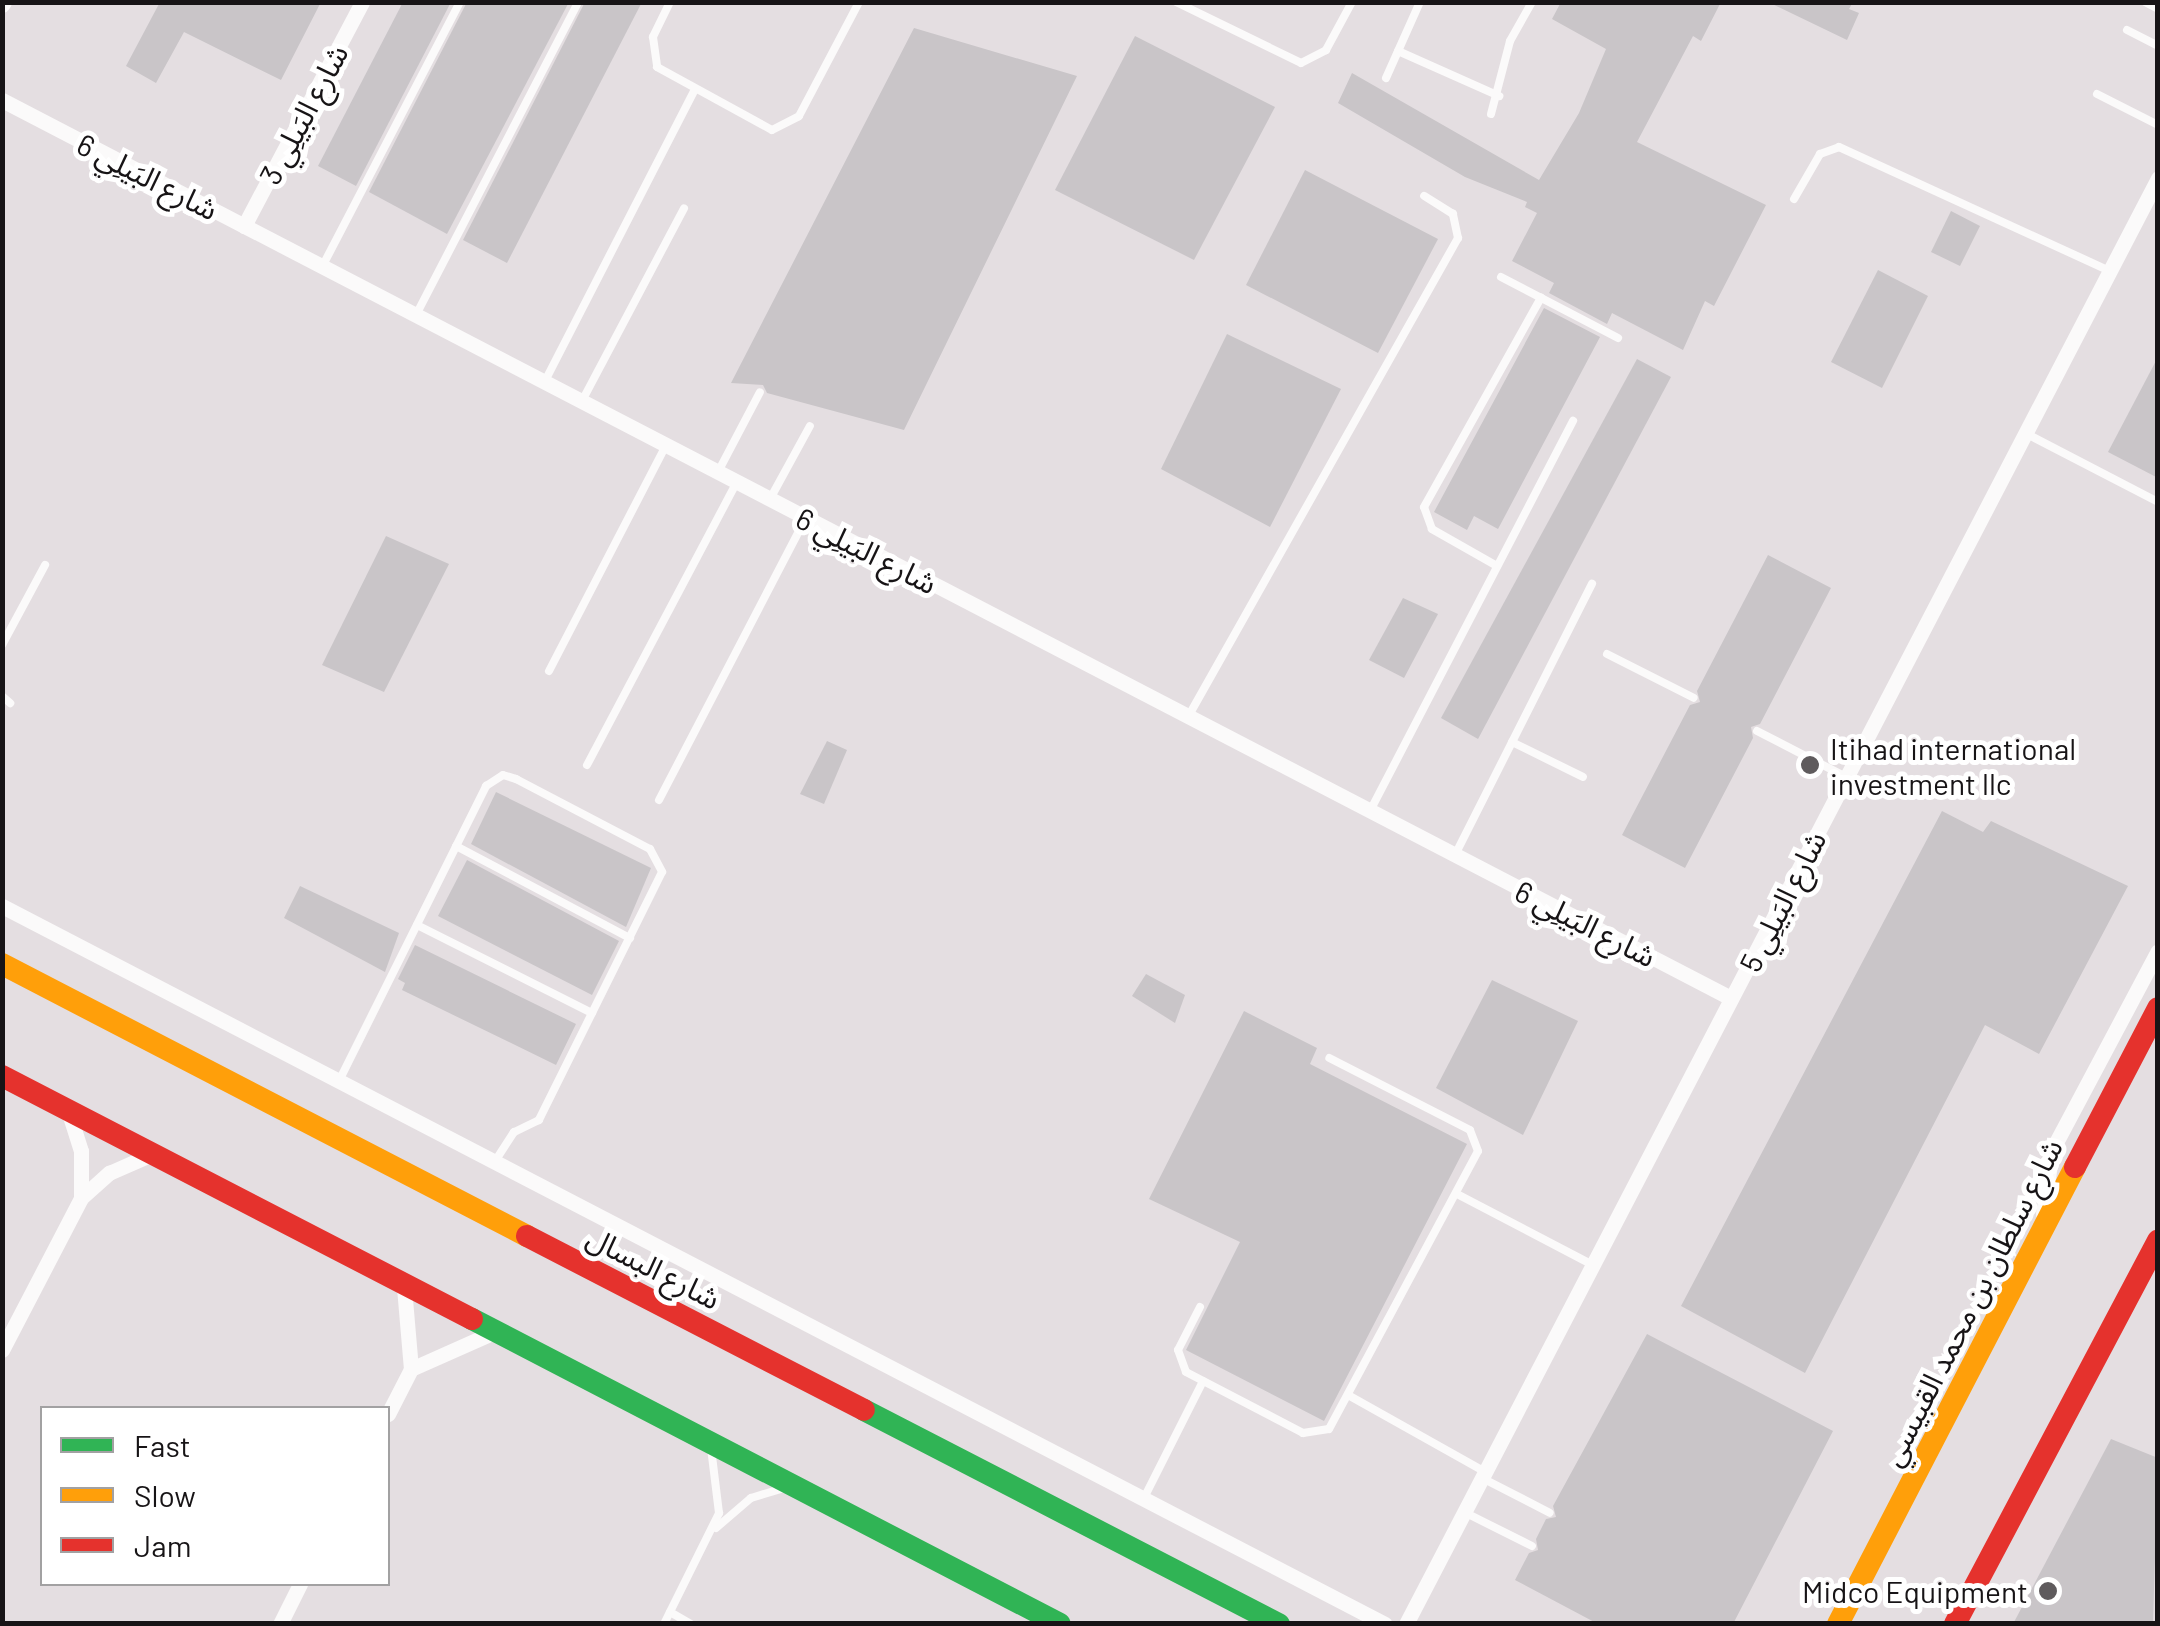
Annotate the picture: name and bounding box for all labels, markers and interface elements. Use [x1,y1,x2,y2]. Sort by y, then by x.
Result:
street label: شارع البَيلِي 3 [251,38,355,190]
street label: شارع البَيلِي 6 [71,125,225,227]
street label: شارع البَيلِي 6 [790,499,944,601]
place label: Itihad international investment llc [1830,730,2076,800]
marker: Itihad international investment llc [1799,754,1821,776]
street label: شارع البَيلِي 5 [1731,824,1833,978]
street label: شارع البَيلِي 6 [1509,872,1663,974]
street label: شارع سلطان بن محمد القبيسي [1873,1132,2069,1472]
street label: شارع البسال [581,1218,727,1316]
legend [40,1406,390,1586]
text: Fast [134,1427,191,1463]
text: Slow [134,1477,196,1513]
text: Jam [134,1527,191,1563]
place label: Midco Equipment [1802,1573,2028,1609]
marker: Midco Equipment [2037,1580,2059,1602]

